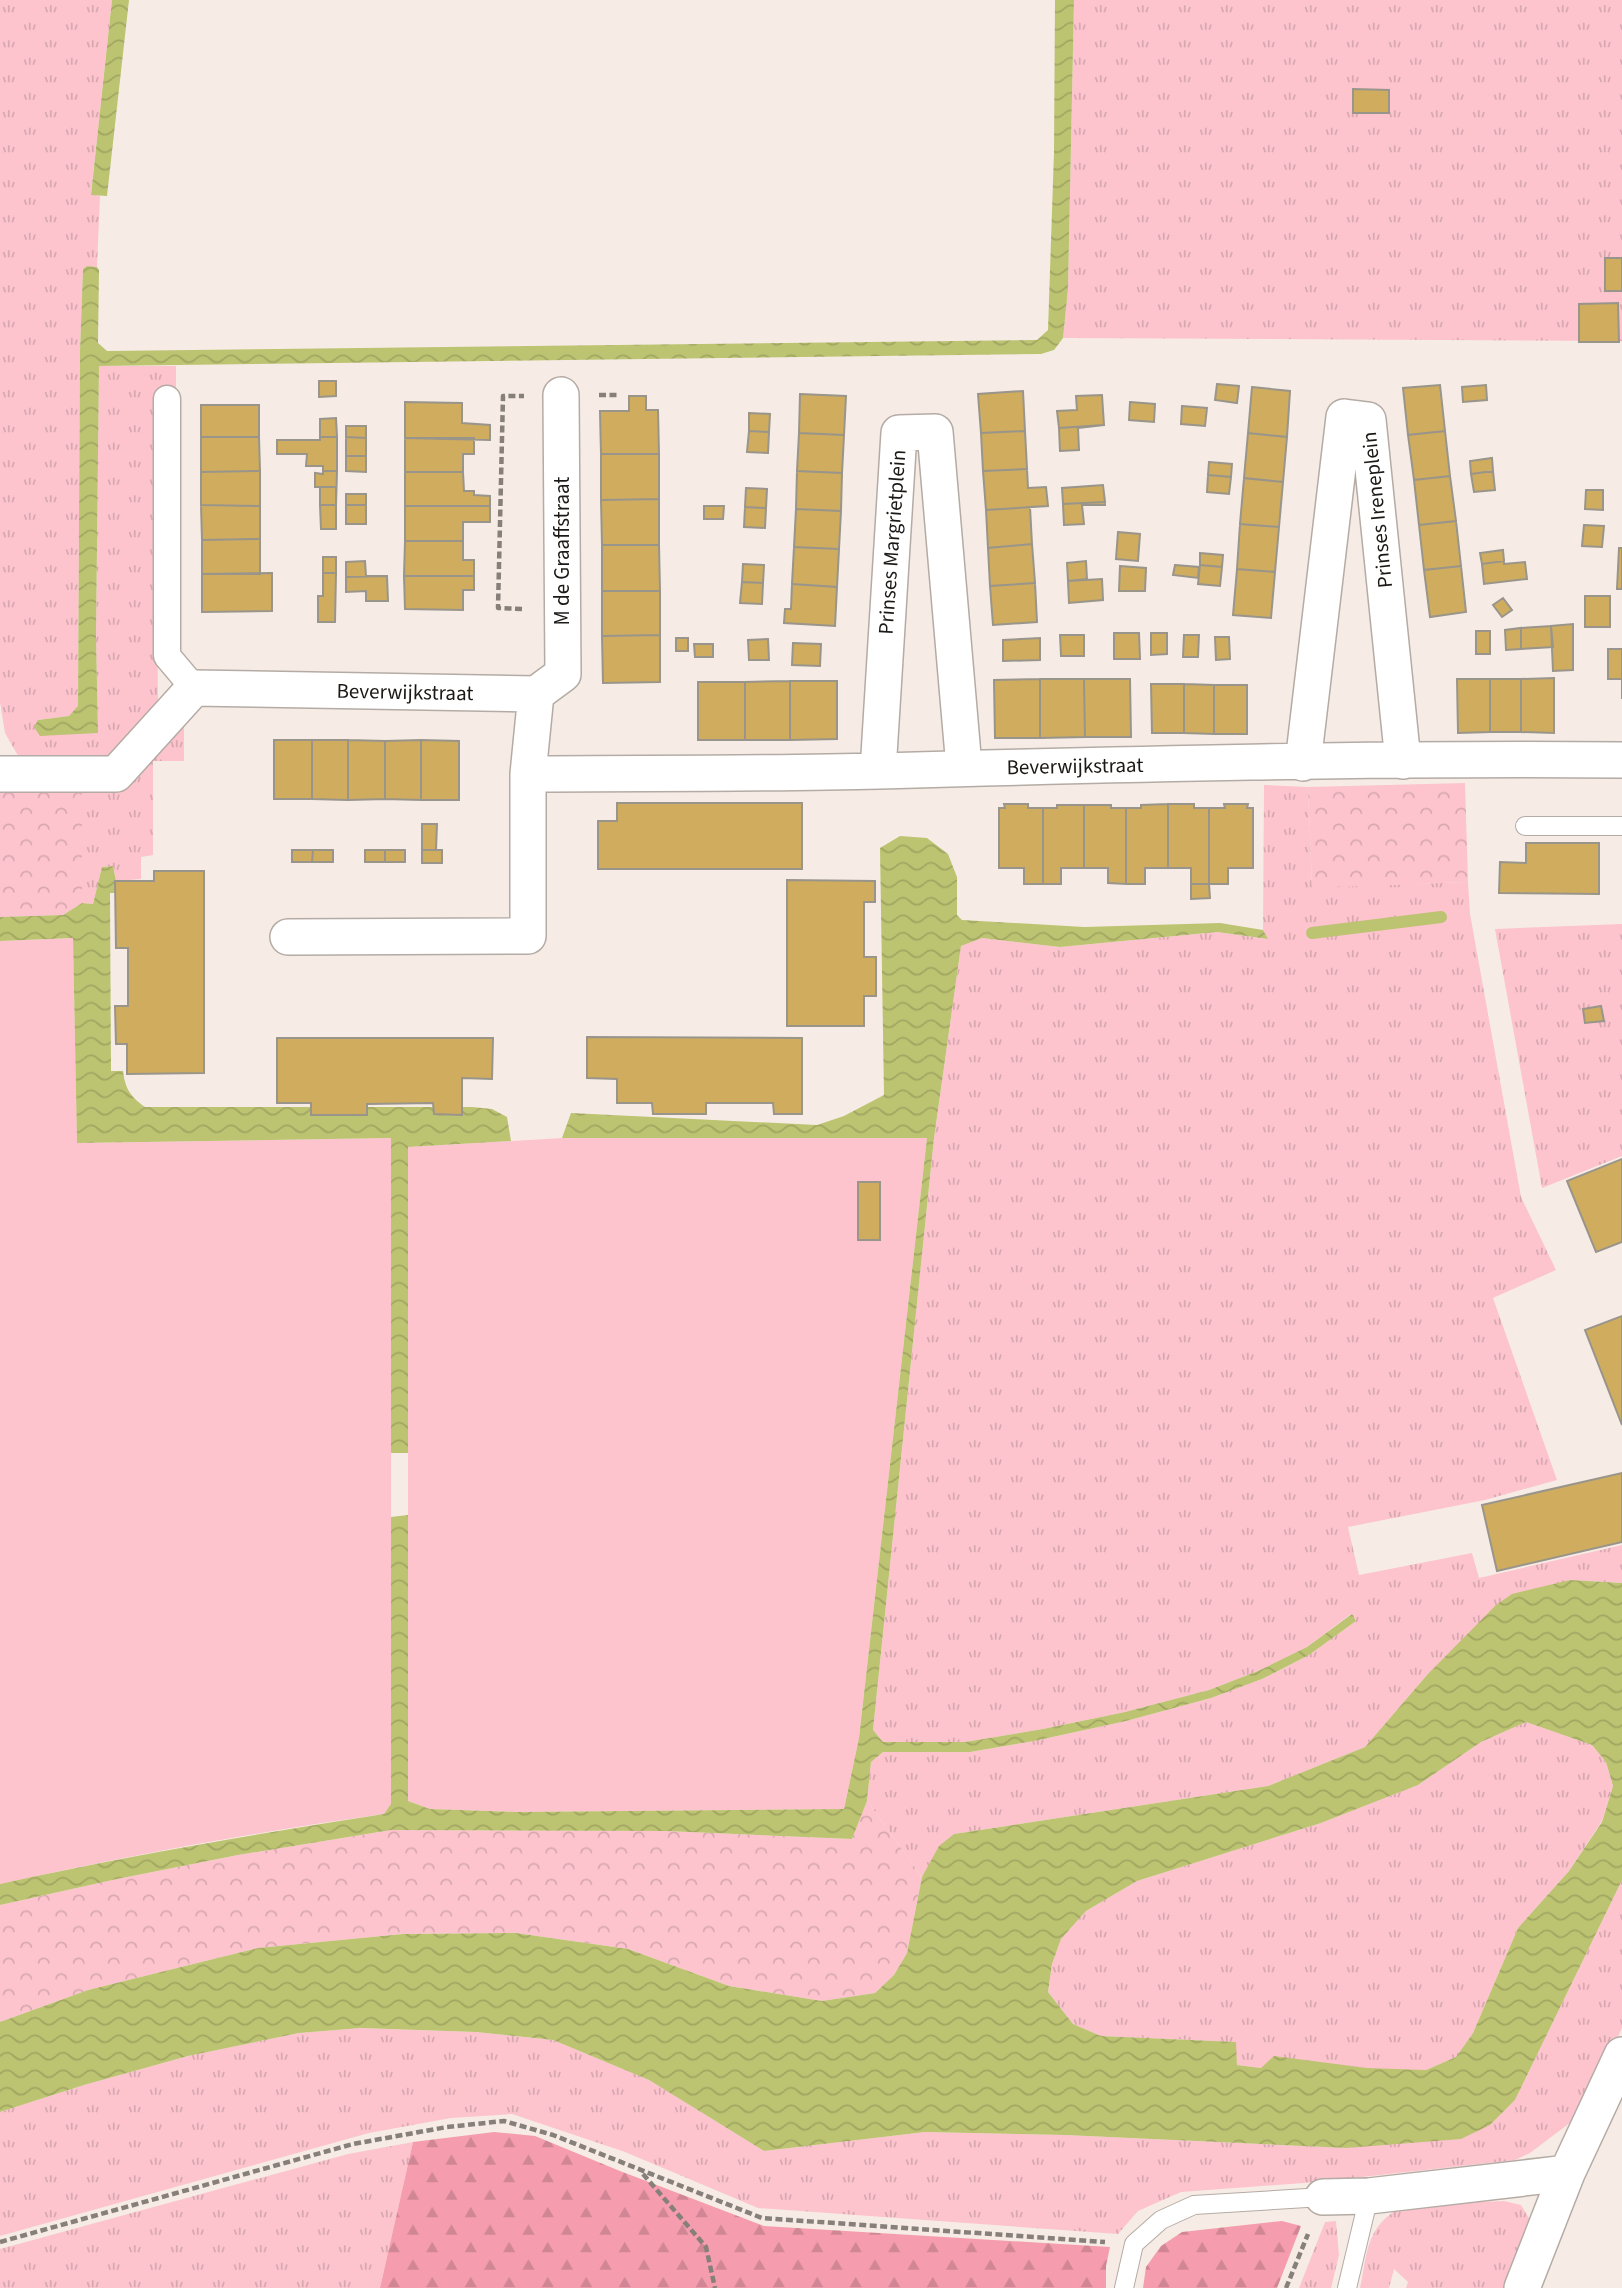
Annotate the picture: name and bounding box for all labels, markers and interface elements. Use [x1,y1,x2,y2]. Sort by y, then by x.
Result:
street label: Prinses Ireneplein [1354,430,1400,590]
street label: Prinses Margrietplein [871,448,913,636]
street label: M de Graaffstraat [547,477,577,625]
street label: Beverwijkstraat [336,676,474,708]
street label: Beverwijkstraat [1006,750,1144,782]

